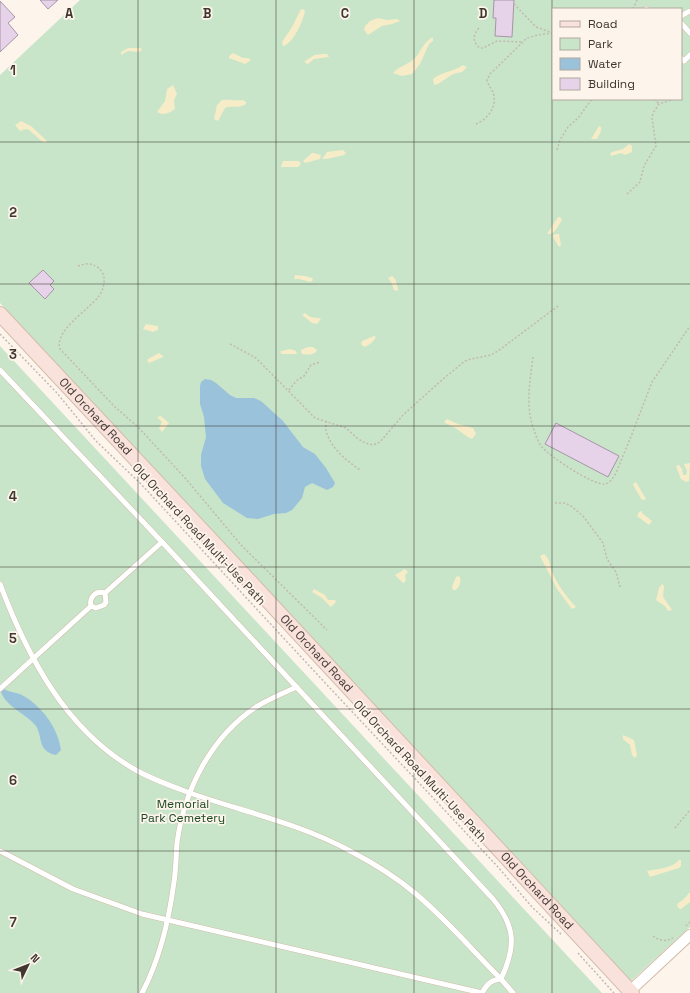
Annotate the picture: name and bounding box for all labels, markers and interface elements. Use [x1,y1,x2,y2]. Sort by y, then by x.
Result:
text: A [65,5,74,22]
text: B [203,5,212,22]
text: C [341,5,349,22]
text: D [479,5,488,22]
legend [552,8,682,100]
text: Road [588,16,617,32]
text: Park [588,36,613,52]
text: Water [588,56,622,72]
text: 1 [10,62,16,79]
text: Building [588,76,635,92]
text: 2 [9,204,17,221]
text: 3 [9,346,17,363]
street label: Old Orchard Road [56,374,136,458]
street label: Old Orchard Road Multi-Use Path [129,460,269,608]
text: 4 [9,488,17,505]
street label: Old Orchard Road [277,611,357,695]
text: 5 [9,630,17,647]
street label: Old Orchard Road Multi-Use Path [350,697,490,845]
text: 6 [9,772,17,789]
park label: Memorial Park Cemetery [141,796,225,826]
street label: Old Orchard Road [497,848,577,933]
text: 7 [9,914,17,931]
north arrow [8,945,48,985]
text: N [28,951,43,966]

